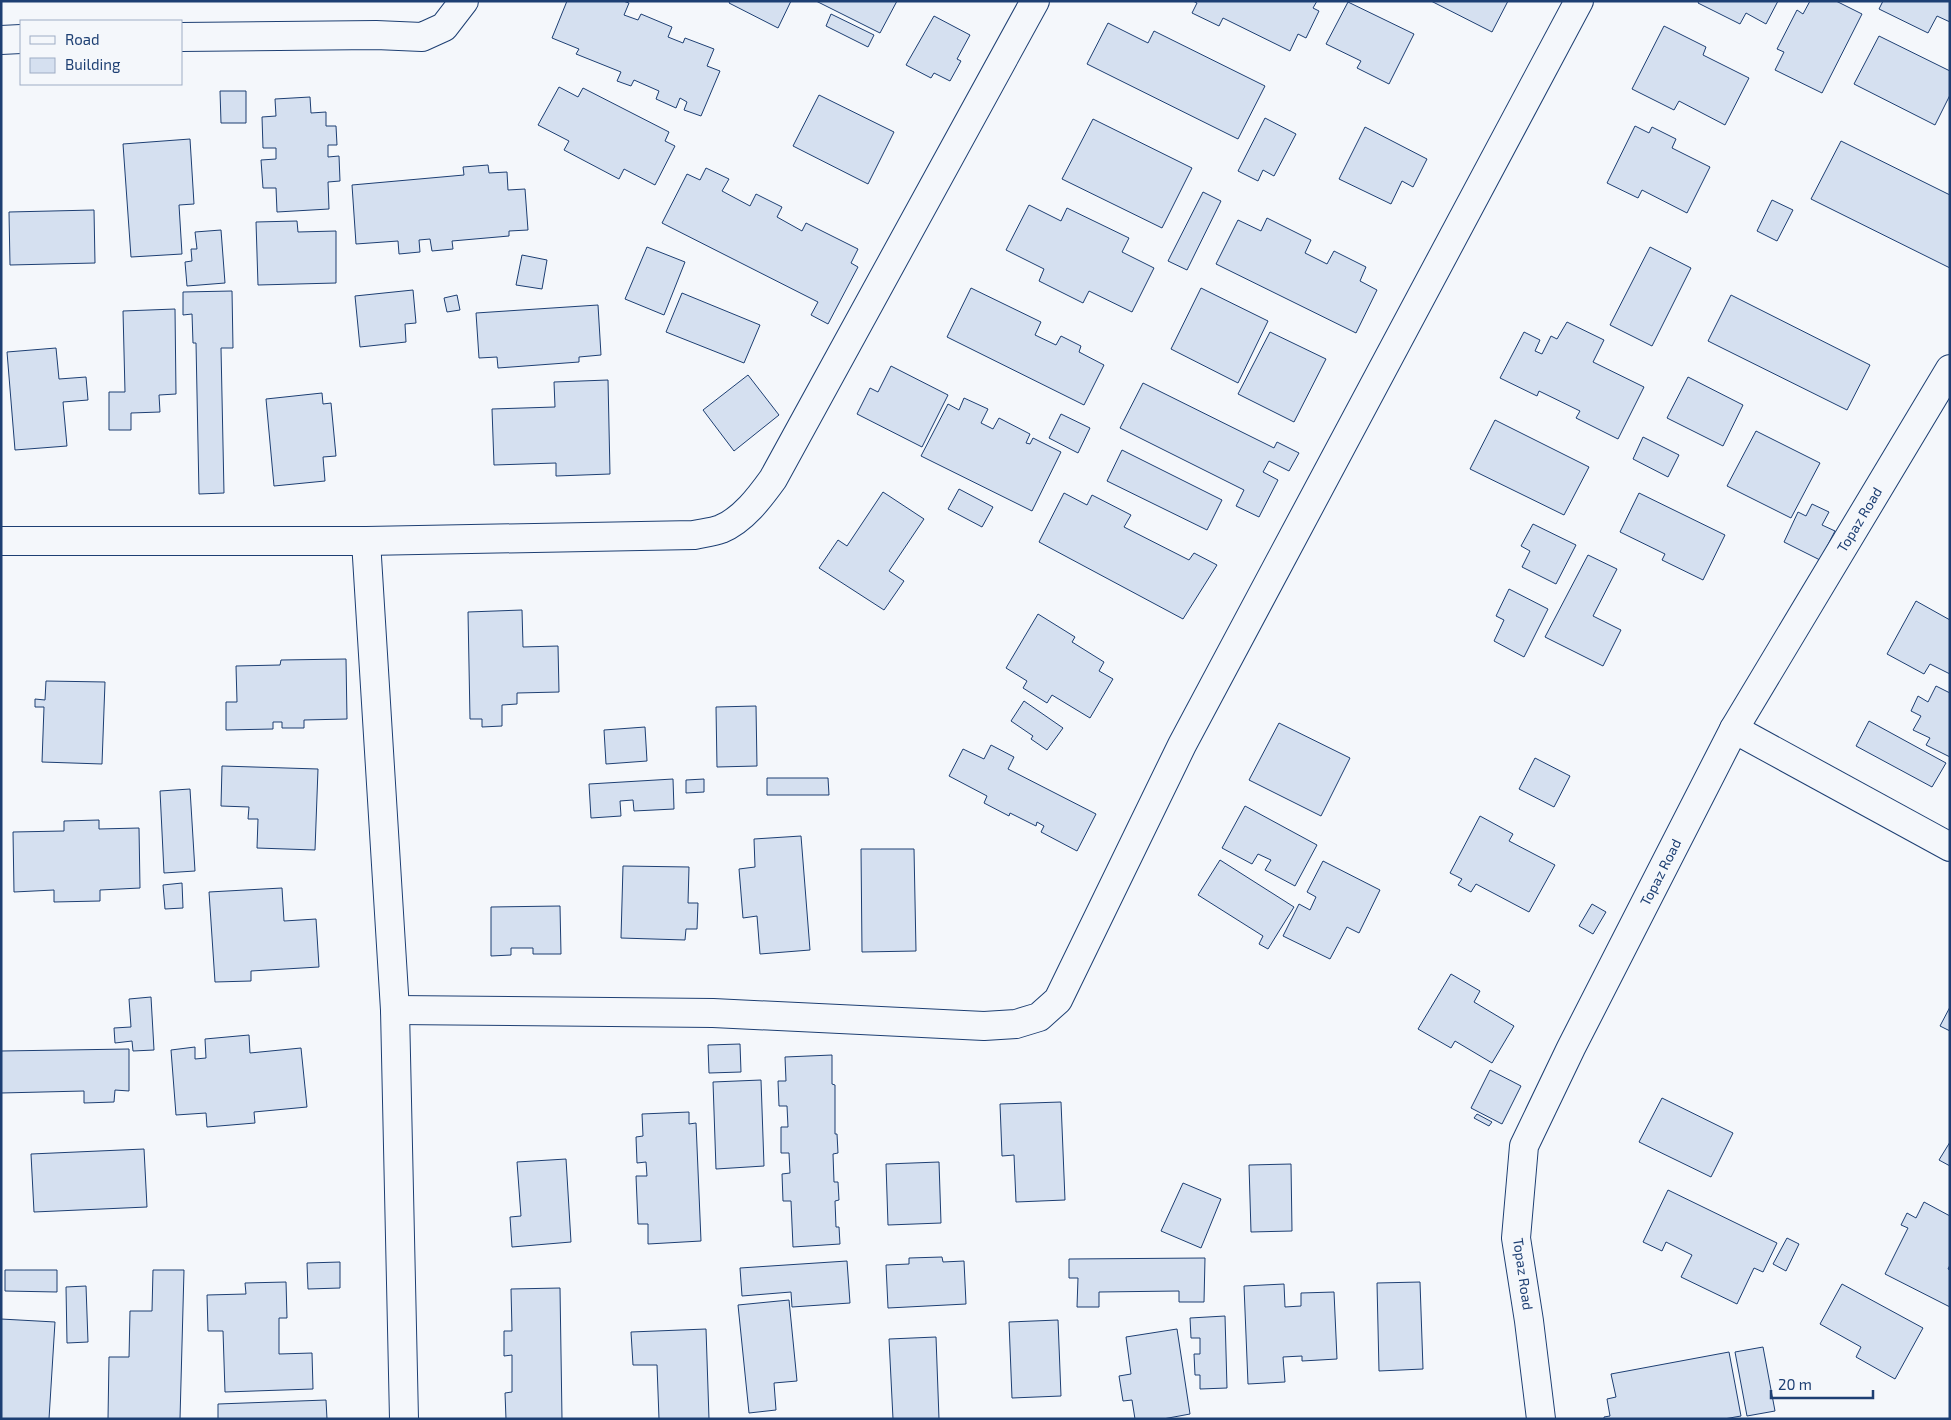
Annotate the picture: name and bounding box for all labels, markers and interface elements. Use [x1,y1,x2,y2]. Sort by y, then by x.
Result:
legend [20,20,182,85]
text: Road [65,30,100,48]
text: Building [65,55,121,73]
street label: Topaz Road [1833,484,1885,555]
street label: Topaz Road [1636,836,1684,908]
street label: Topaz Road [1510,1237,1537,1311]
scale bar [1771,1368,1874,1400]
text: 20 m [1778,1375,1812,1393]

